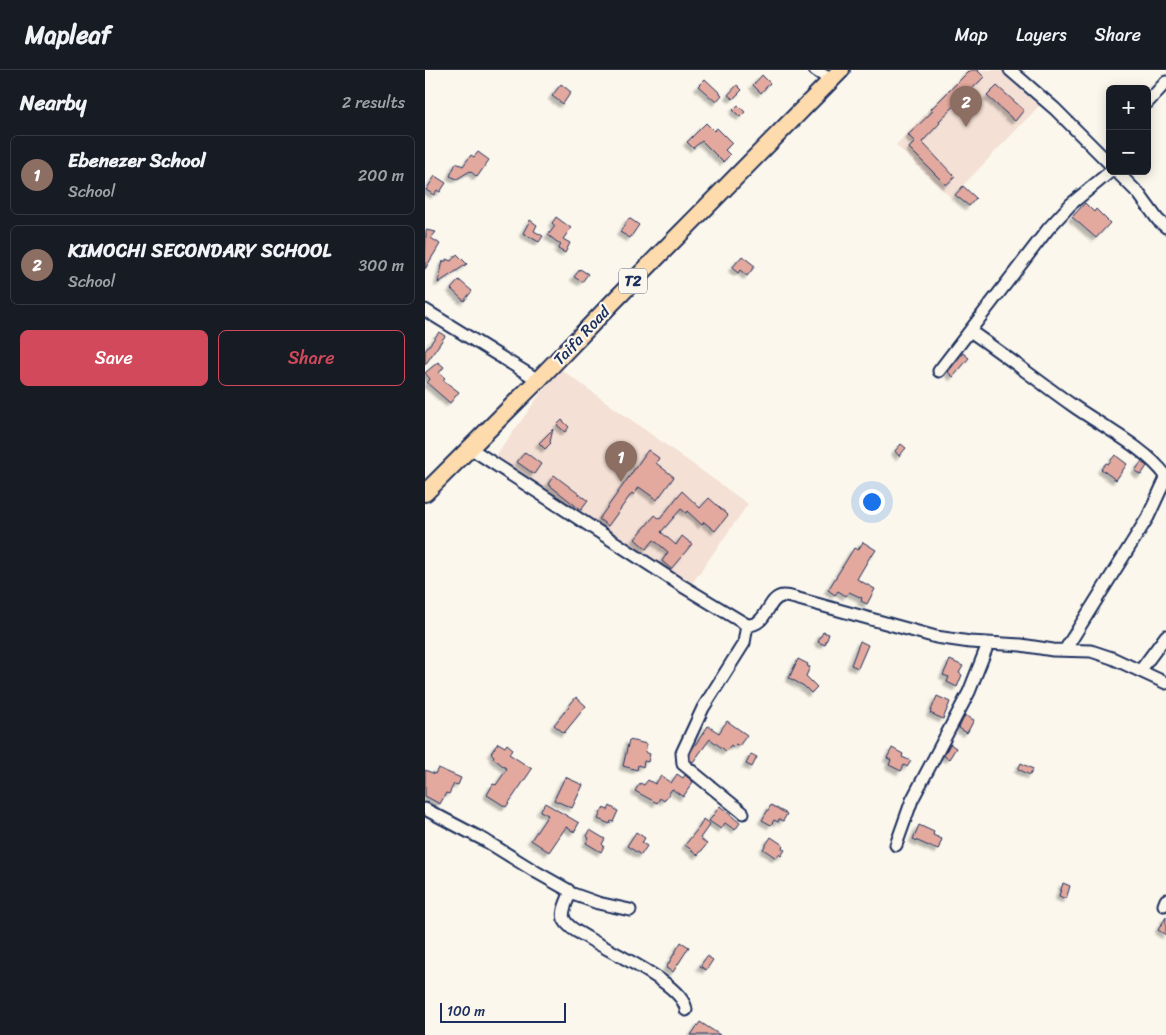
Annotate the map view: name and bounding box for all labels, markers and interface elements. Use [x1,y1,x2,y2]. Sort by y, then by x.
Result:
text: Mapleaf [25,14,111,56]
text: Map [955,19,988,51]
text: Layers [1016,19,1067,51]
text: Share [1095,19,1141,51]
text: Nearby [20,84,86,122]
map controls [1106,85,1151,175]
button: + [1106,85,1151,130]
pin: 2 [950,86,982,127]
text: 2 results [342,88,405,117]
button: − [1106,130,1151,175]
text: Ebenezer School [68,144,206,177]
text: 1 [34,161,40,190]
text: 200 m [358,161,404,190]
text: School [68,177,115,206]
text: KIMOCHI SECONDARY SCHOOL [68,234,331,267]
text: 2 [32,251,42,280]
text: 300 m [359,251,404,280]
text: School [68,267,115,296]
road number: T2 [619,268,647,294]
street label: Taifa Road [546,297,618,372]
button: Save [20,330,208,386]
button: Share [218,330,405,386]
pin: 1 [605,441,637,482]
your location [859,489,885,515]
text: 100 m [447,999,485,1024]
scale bar [440,1000,566,1023]

